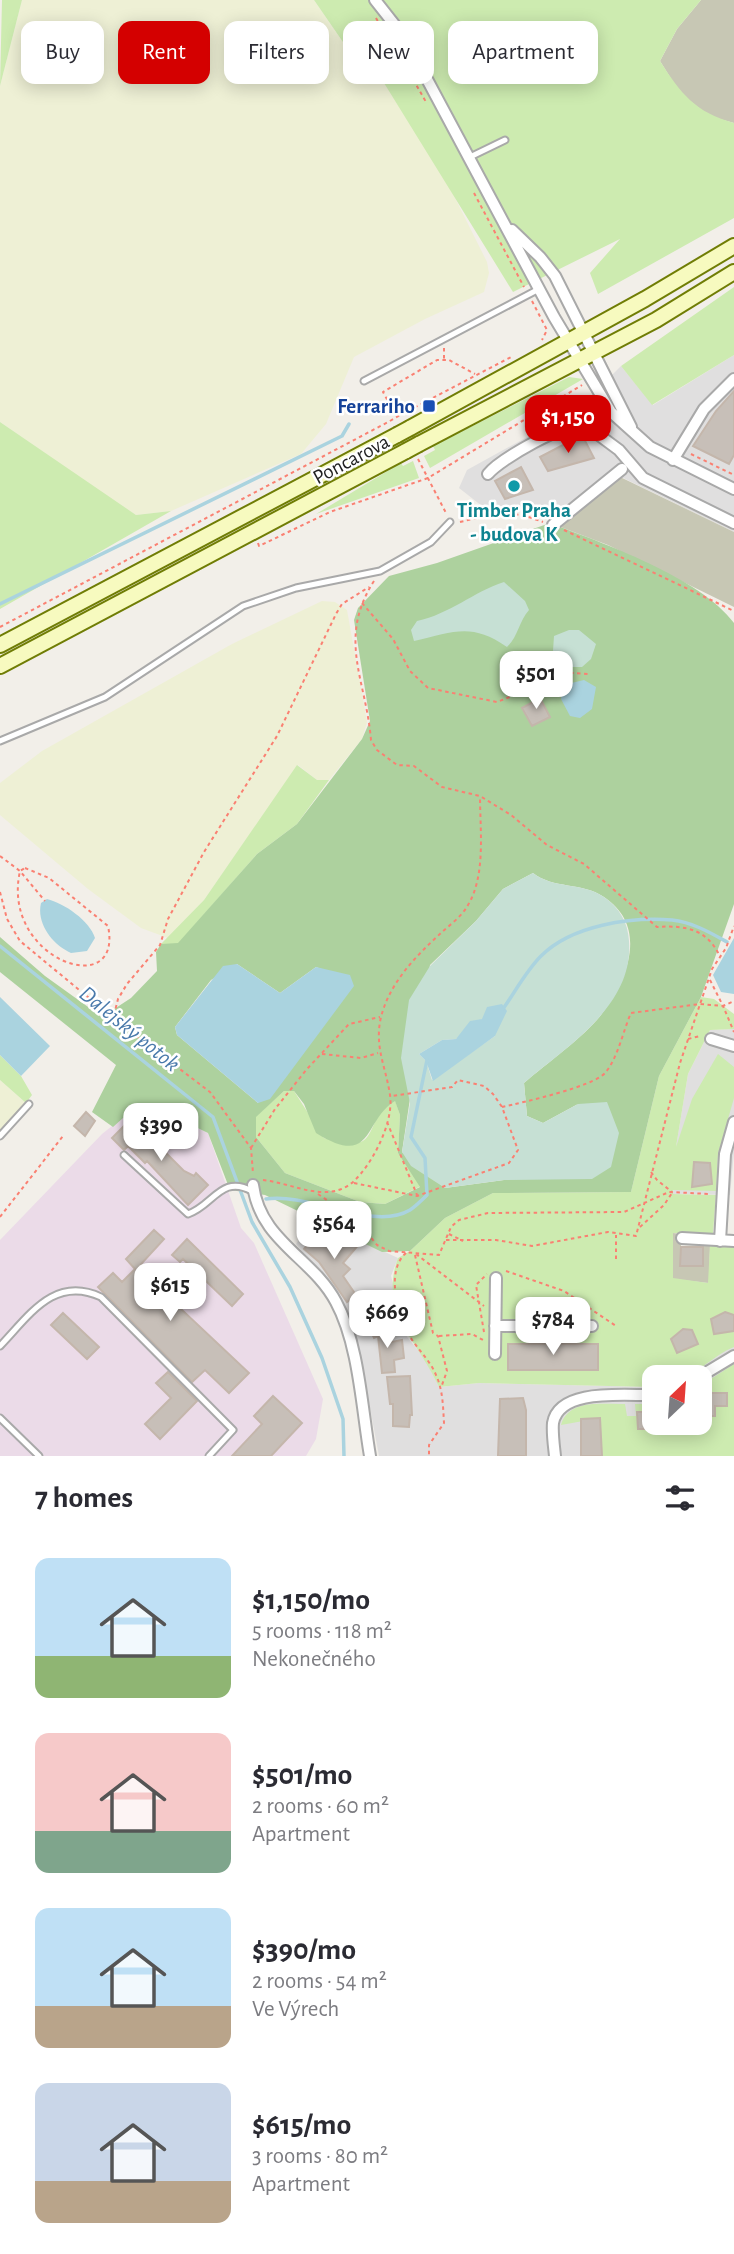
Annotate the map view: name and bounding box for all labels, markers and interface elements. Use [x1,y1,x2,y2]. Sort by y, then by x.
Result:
chip: Buy [21,21,104,84]
chip: Rent [118,21,210,84]
chip: Filters [224,21,329,84]
chip: New [343,21,434,84]
chip: Apartment [448,21,598,84]
place label: Ferrariho [337,396,415,417]
pin: $1,150 [511,396,625,455]
marker: Ferrariho [421,398,437,414]
text: $1,150 [541,406,595,429]
street label: Poncarova [309,430,393,488]
marker: Timber Praha - budova K [506,478,522,494]
place label: Timber Praha - budova K [457,500,571,545]
pin: $501 [495,652,577,711]
text: $501 [516,662,556,685]
water label: Dalejský potok [75,982,184,1077]
pin: $390 [120,1104,202,1163]
text: $390 [139,1114,183,1137]
pin: $564 [293,1202,375,1261]
text: $564 [313,1212,355,1235]
pin: $615 [129,1264,211,1323]
text: $615 [150,1274,190,1297]
pin: $669 [346,1290,428,1350]
pin: $784 [512,1298,594,1357]
text: $669 [365,1301,409,1324]
text: $784 [531,1308,575,1331]
north arrow [642,1365,712,1435]
map controls [642,1365,712,1435]
icon: filters [661,1479,699,1517]
text: 7 homes [35,1483,133,1513]
text: $1,150/mo [252,1585,370,1615]
icon: home [91,1586,175,1670]
text: 5 rooms · 118 m² [252,1620,392,1643]
text: Nekonečného [252,1648,376,1671]
text: $501/mo [252,1760,352,1790]
icon: home [91,1761,175,1845]
text: 2 rooms · 60 m² [252,1795,389,1818]
text: Apartment [252,1823,350,1846]
text: $390/mo [252,1935,356,1965]
icon: home [91,1936,175,2020]
text: 2 rooms · 54 m² [252,1970,387,1993]
text: Ve Výrech [252,1998,339,2021]
text: $615/mo [252,2110,351,2140]
icon: home [91,2111,175,2195]
text: 3 rooms · 80 m² [252,2145,388,2168]
text: Apartment [252,2173,350,2196]

